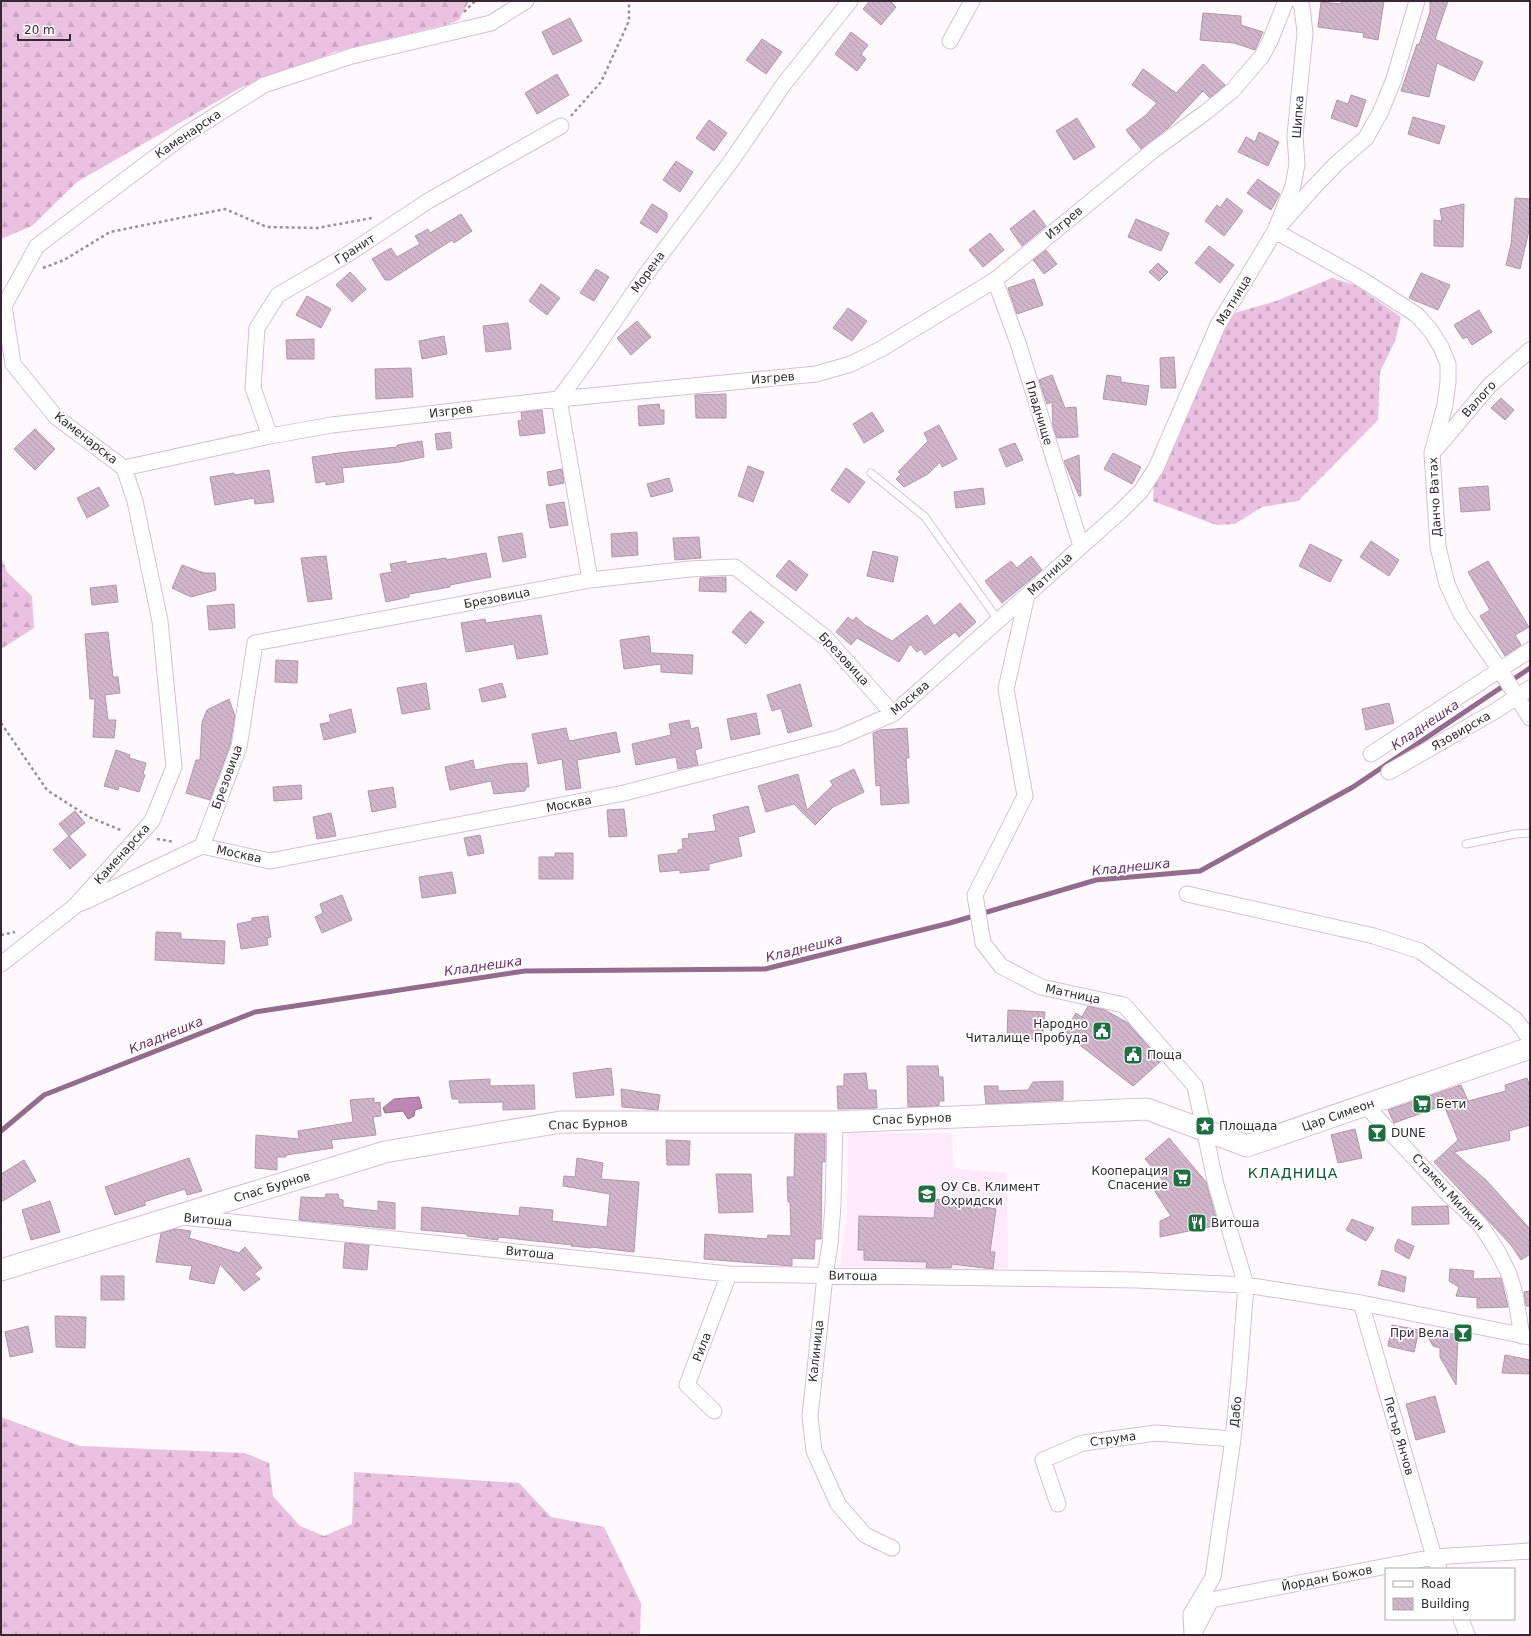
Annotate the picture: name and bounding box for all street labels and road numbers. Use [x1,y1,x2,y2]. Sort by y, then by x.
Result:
street label: Шипка [1290,95,1306,139]
street label: Каменарска [152,107,224,161]
street label: Изгрев [1043,204,1085,242]
street label: Гранит [332,231,378,267]
street label: Морена [628,249,668,295]
street label: Матница [1214,272,1254,328]
street label: Изгрев [751,369,795,387]
street label: Валого [1459,378,1499,420]
street label: Пладнище [1023,379,1055,447]
street label: Изгрев [428,401,474,421]
street label: Каменарска [52,409,120,467]
street label: Данчо Ватах [1426,457,1444,537]
street label: Матница [1025,550,1075,598]
street label: Брезовица [463,585,531,611]
street label: Брезовица [816,630,872,688]
street label: Москва [888,678,932,718]
street label: Язовирска [1429,709,1493,753]
street label: Брезовица [209,743,245,811]
street label: Москва [545,793,593,815]
street label: Каменарска [91,821,153,887]
street label: Москва [215,842,263,866]
street label: Матница [1044,981,1102,1007]
street label: Цар Симеон [1300,1096,1376,1134]
street label: Спас Бурнов [872,1111,952,1127]
street label: Спас Бурнов [548,1116,628,1132]
street label: Стамен Милкин [1409,1151,1487,1233]
street label: Спас Бурнов [232,1169,312,1205]
street label: Витоша [183,1210,233,1230]
street label: Витоша [505,1243,555,1263]
street label: Витоша [829,1269,877,1283]
street label: Калиница [806,1319,826,1383]
street label: Рила [690,1330,714,1364]
street label: Петър Янчов [1381,1395,1417,1477]
street label: Дабо [1227,1396,1245,1428]
street label: Струма [1089,1429,1137,1449]
street label: Йордан Божов [1280,1561,1374,1594]

